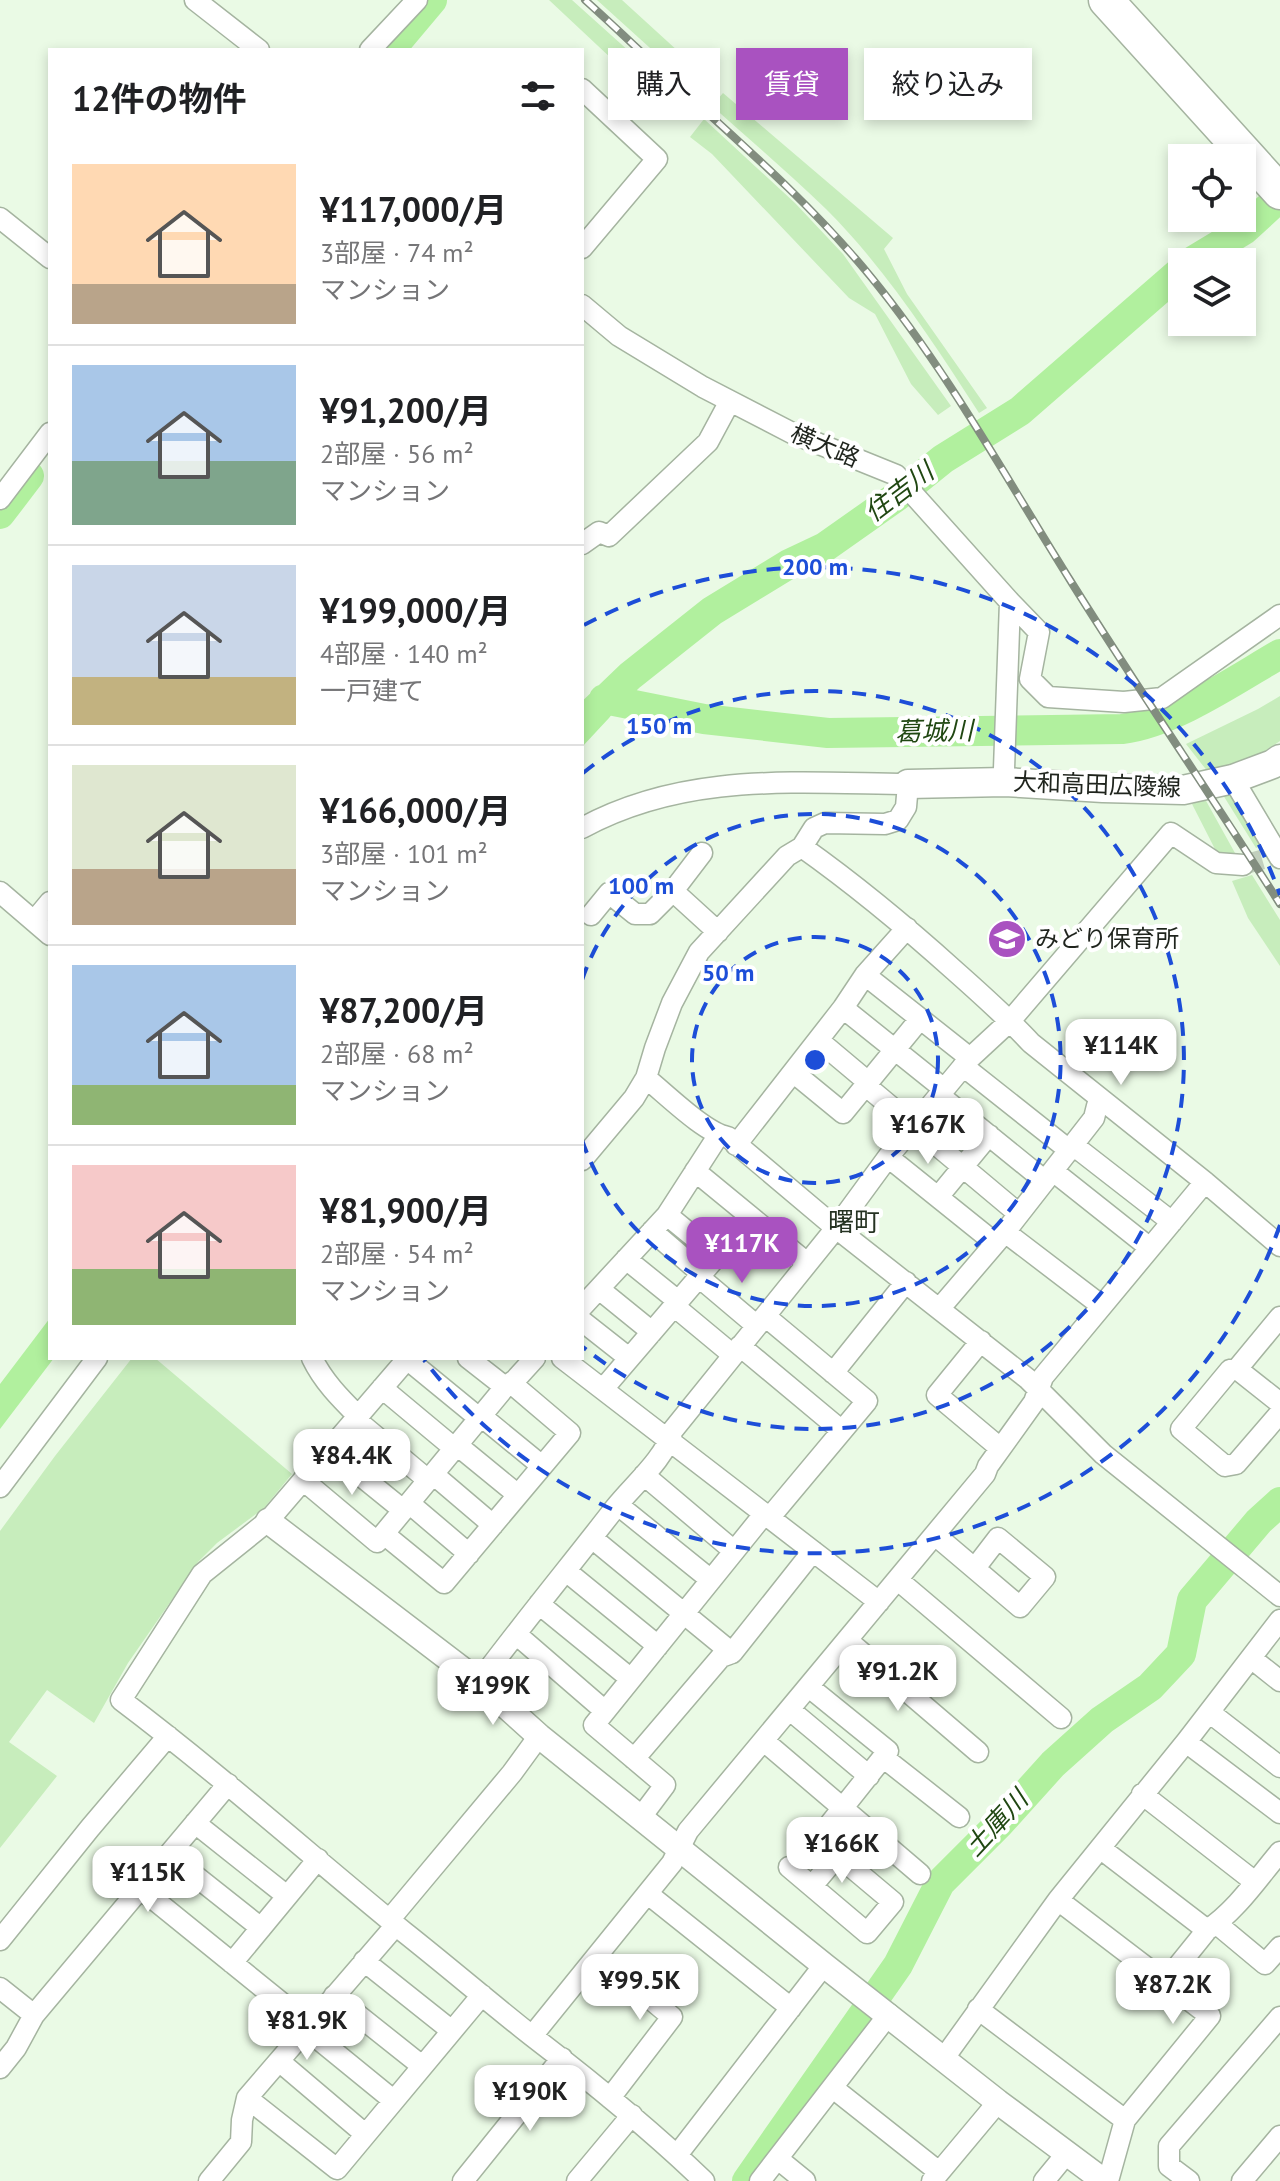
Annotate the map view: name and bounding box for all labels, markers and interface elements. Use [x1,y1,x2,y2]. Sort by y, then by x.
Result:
chip: 購入 [608,48,720,120]
chip: 賃貸 [736,48,848,120]
chip: 絞り込み [864,48,1032,120]
icon: filters [516,74,560,118]
text: 12件の物件 [72,76,247,120]
map controls [1168,144,1256,336]
button: locate [1168,144,1256,232]
text: ¥117,000/月 [320,187,507,231]
icon: home [136,196,232,292]
text: 3部屋 · 74 m² [320,236,474,269]
button: layers [1168,248,1256,336]
text: マンション [320,273,450,306]
text: ¥91,200/月 [320,388,492,432]
icon: home [136,397,232,493]
street label: 横大路 [786,417,864,474]
text: 2部屋 · 56 m² [320,437,474,470]
water label: 住吉川 [858,453,942,528]
text: マンション [320,474,450,507]
text: 200 m [782,551,848,582]
text: ¥199,000/月 [320,588,511,632]
icon: home [136,597,232,693]
text: 4部屋 · 140 m² [320,637,488,670]
text: 一戸建て [320,674,424,707]
text: 150 m [626,710,692,741]
water label: 葛城川 [895,713,976,748]
street label: 大和高田広陵線 [1013,766,1182,803]
text: ¥166,000/月 [320,788,511,832]
icon: home [136,797,232,893]
text: 3部屋 · 101 m² [320,837,488,870]
text: 100 m [608,870,674,901]
text: マンション [320,874,450,907]
school or university icon: みどり保育所 [986,918,1028,960]
place label: みどり保育所 [1035,923,1179,954]
text: 50 m [702,957,754,988]
text: ¥87,200/月 [320,988,488,1032]
icon: home [136,997,232,1093]
pin: ¥114K [1065,1019,1177,1087]
text: ¥114K [1083,1028,1159,1061]
text: 2部屋 · 68 m² [320,1037,474,1070]
centre of rings [801,1046,829,1074]
text: マンション [320,1074,450,1107]
pin: ¥167K [872,1098,984,1166]
text: ¥167K [890,1107,966,1140]
text: ¥81,900/月 [320,1188,492,1232]
icon: home [136,1197,232,1293]
district label: 曙町 [828,1205,880,1238]
pin: ¥117K [686,1217,798,1285]
text: ¥117K [704,1226,780,1259]
text: 2部屋 · 54 m² [320,1237,474,1270]
text: マンション [320,1274,450,1307]
pin: ¥84.4K [287,1429,417,1497]
text: ¥84.4K [311,1438,393,1471]
pin: ¥91.2K [833,1645,963,1713]
text: ¥91.2K [857,1654,939,1687]
pin: ¥199K [437,1659,549,1727]
text: ¥199K [455,1668,531,1701]
water label: 土庫川 [957,1781,1036,1862]
pin: ¥166K [786,1817,898,1885]
text: ¥166K [804,1826,880,1859]
pin: ¥115K [92,1846,204,1914]
text: ¥115K [110,1855,186,1888]
pin: ¥99.5K [575,1954,705,2022]
pin: ¥87.2K [1108,1958,1238,2026]
text: ¥99.5K [599,1963,681,1996]
text: ¥87.2K [1134,1967,1212,2000]
pin: ¥81.9K [242,1994,372,2062]
text: ¥81.9K [266,2003,348,2036]
pin: ¥190K [474,2065,586,2133]
text: ¥190K [492,2074,568,2107]

